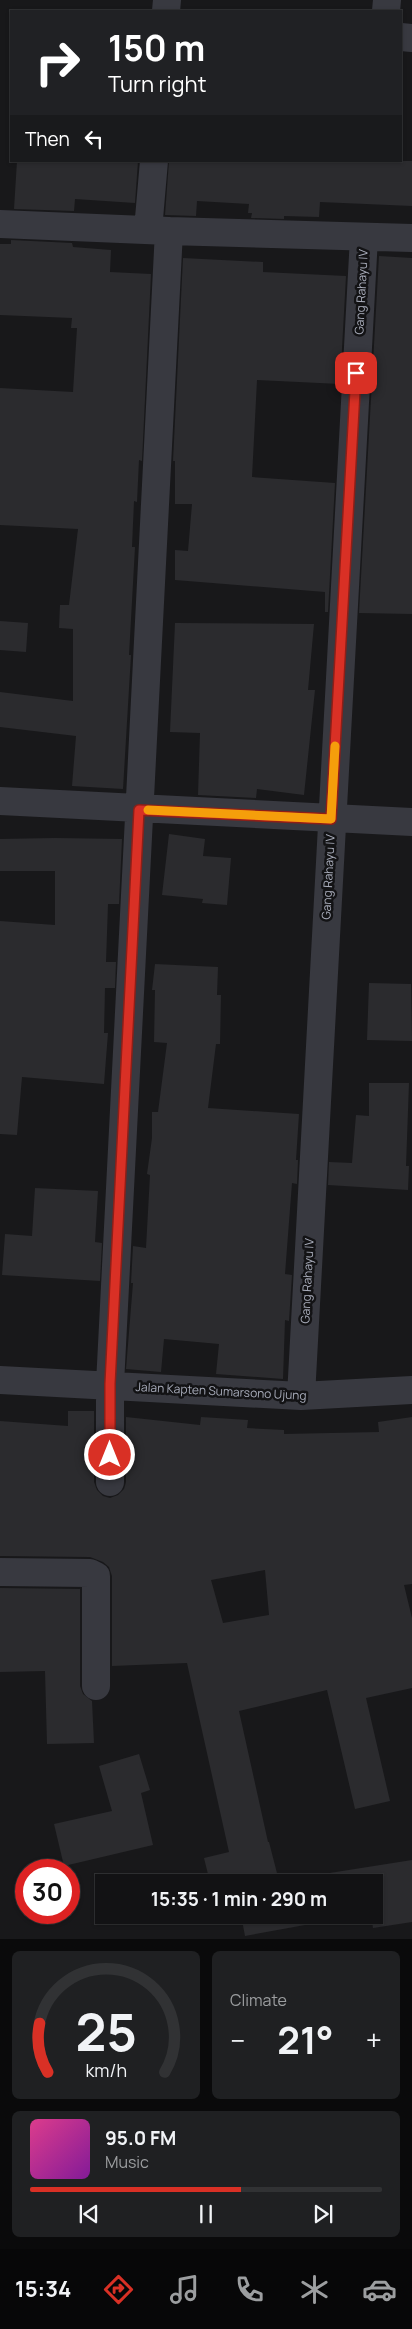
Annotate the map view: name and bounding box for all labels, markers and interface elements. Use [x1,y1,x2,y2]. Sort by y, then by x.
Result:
text: 150 m [108,24,205,72]
icon: right [25,30,90,95]
text: Turn right [108,69,206,99]
icon: left [80,125,108,153]
text: Then [25,126,70,152]
street label: Gang Rahayu IV [350,248,372,335]
pin [335,352,377,394]
icon: arrive [342,359,370,387]
street label: Gang Rahayu IV [317,833,339,920]
street label: Gang Rahayu IV [296,1237,318,1324]
street label: Jalan Kapten Sumarsono Ujung [135,1378,307,1404]
position arrow [83,1428,135,1480]
speed limit sign: 30 [15,1859,80,1924]
text: 15:35 · 1 min · 290 m [151,1886,327,1912]
text: Climate [230,1989,287,2011]
text: 25 [75,1996,137,2067]
text: 21° [277,2013,334,2065]
text: − [230,2021,245,2059]
text: + [366,2021,382,2059]
text: km/h [85,2058,127,2082]
text: 95.0 FM [105,2125,176,2151]
text: Music [105,2151,149,2173]
icon: previous [75,2200,103,2228]
icon: pause [192,2200,220,2228]
icon: next [309,2200,337,2228]
icon: directions [101,2272,136,2307]
icon: music [167,2272,202,2307]
icon: phone [232,2272,267,2307]
icon: climate [297,2272,332,2307]
icon: car [362,2272,397,2307]
text: 15:34 [15,2274,71,2304]

